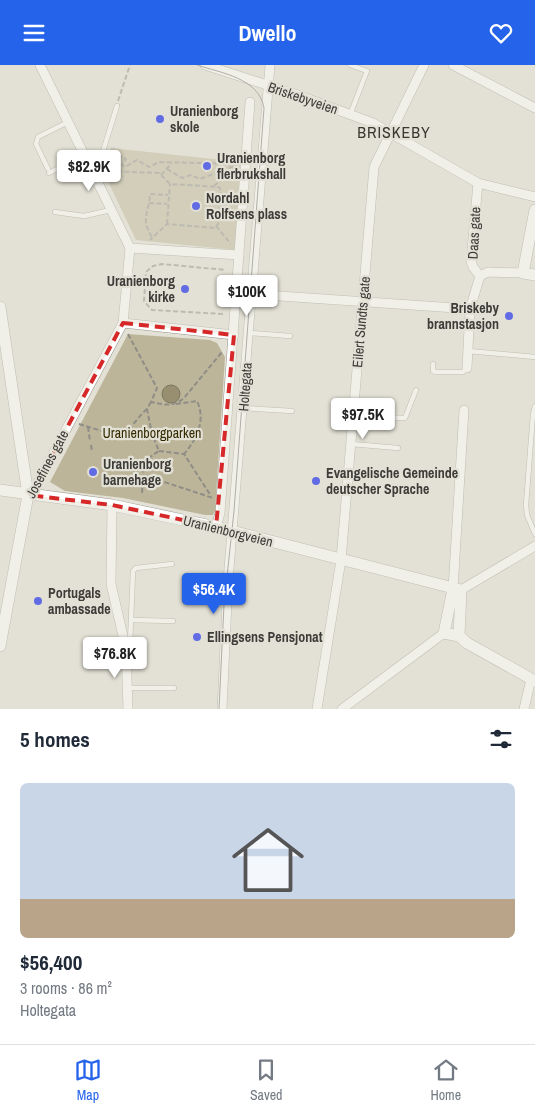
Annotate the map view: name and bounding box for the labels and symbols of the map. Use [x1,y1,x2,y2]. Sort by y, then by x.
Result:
street label: Briskebyveien [266,78,340,118]
place label: Uranienborg skole [170,102,238,136]
marker: Uranienborg skole [154,113,166,125]
district label: BRISKEBY [357,121,431,143]
pin: $82.9K [48,149,130,192]
place label: Uranienborg flerbrukshall [217,149,286,183]
marker: Uranienborg flerbrukshall [201,160,213,172]
place label: Nordahl Rolfsens plass [206,189,287,223]
marker: Nordahl Rolfsens plass [190,200,202,212]
street label: Daas gate [464,206,484,260]
place label: Uranienborg kirke [107,272,175,306]
pin: $100K [212,275,282,317]
street label: Eilert Sundts gate [348,276,374,368]
marker: Uranienborg kirke [179,283,191,295]
place label: Briskeby brannstasjon [427,299,500,333]
marker: Briskeby brannstasjon [503,310,515,322]
street label: Holtegata [234,361,256,412]
pin: $97.5K [322,397,404,440]
park label: Uranienborgparken [103,424,201,442]
street label: Josefines gate [22,427,72,501]
place label: Uranienborg barnehage [103,455,171,489]
place label: Evangelische Gemeinde deutscher Sprache [326,464,458,498]
marker: Uranienborg barnehage [87,466,99,478]
marker: Evangelische Gemeinde deutscher Sprache [310,475,322,487]
street label: Uranienborgveien [181,511,275,551]
pin: $56.4K [173,573,255,615]
place label: Portugals ambassade [48,584,111,618]
marker: Portugals ambassade [32,595,44,607]
place label: Ellingsens Pensjonat [207,628,323,646]
marker: Ellingsens Pensjonat [191,631,203,643]
pin: $76.8K [74,637,156,679]

